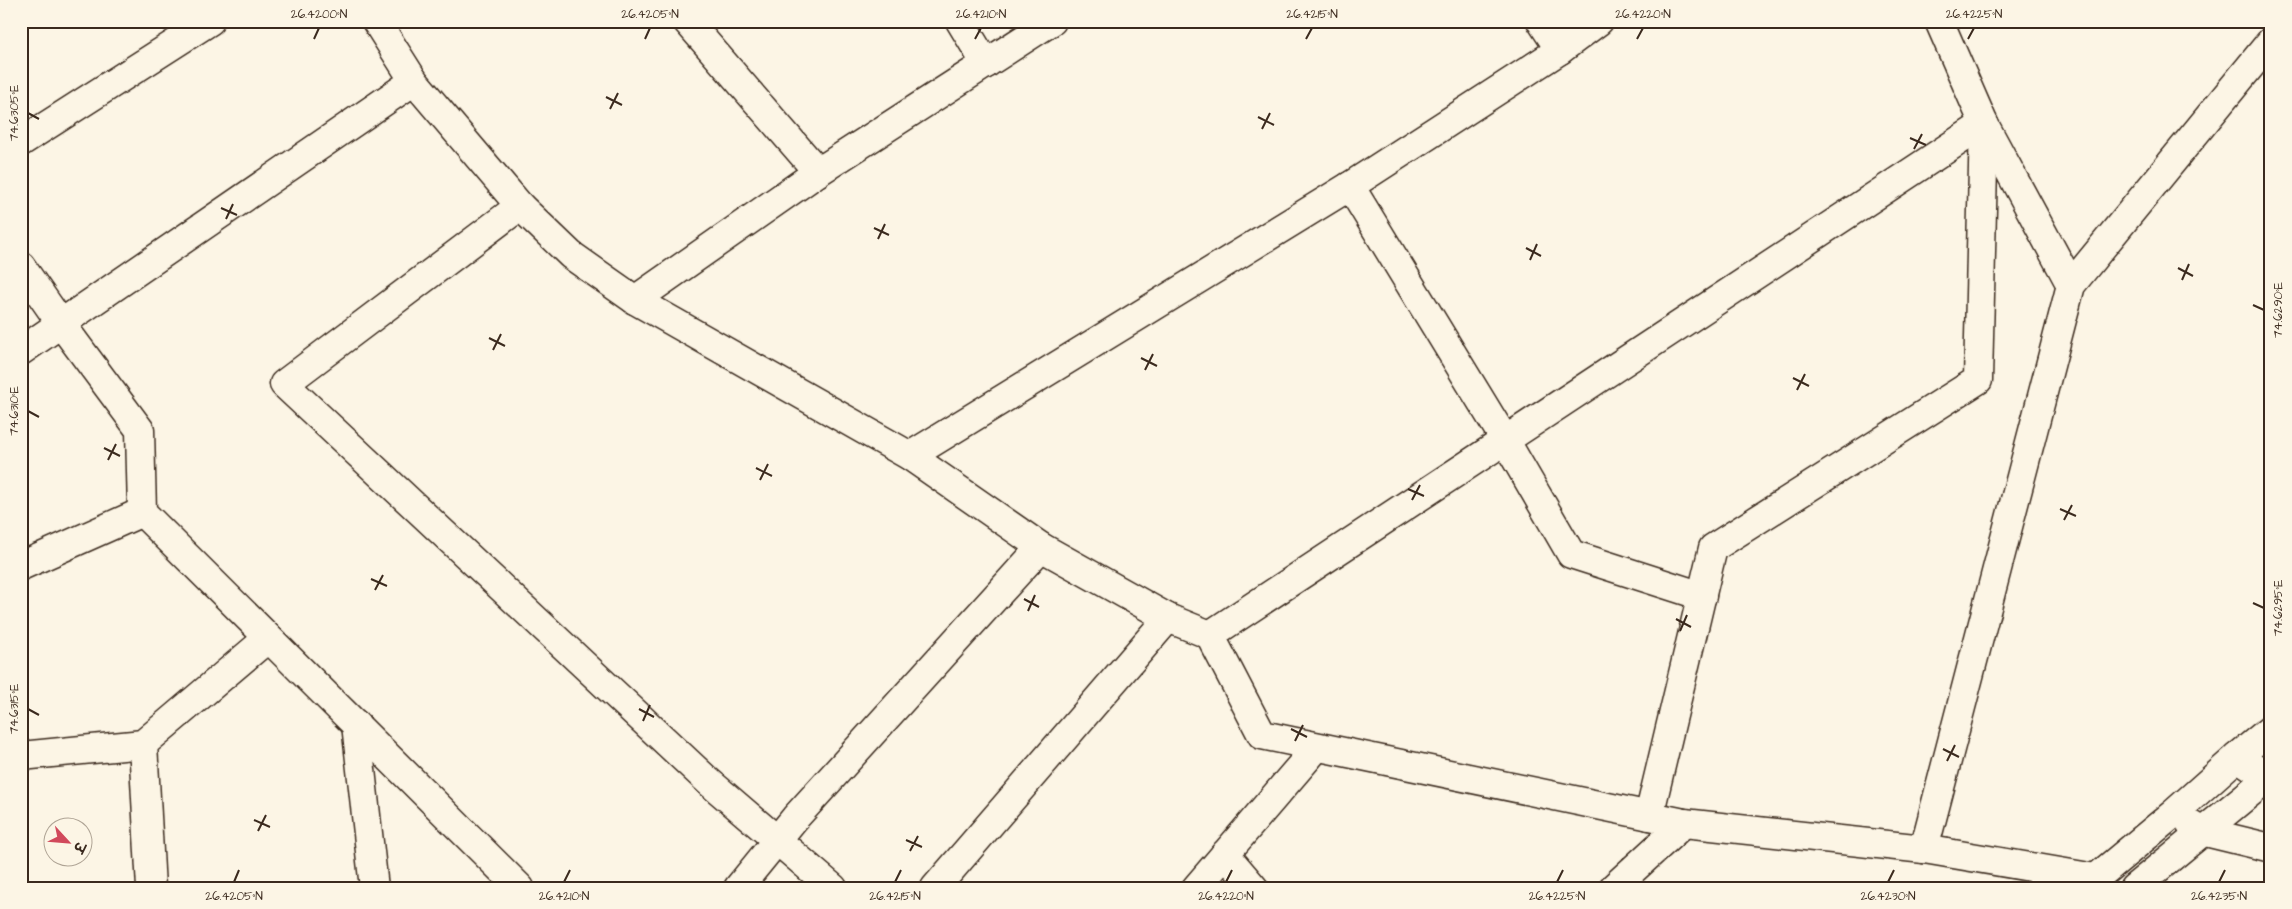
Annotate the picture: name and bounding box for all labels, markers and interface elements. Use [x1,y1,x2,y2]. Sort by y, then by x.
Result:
text: 26.4200°N [291,6,348,23]
text: 26.4205°N [621,6,679,23]
text: 26.4210°N [956,6,1007,23]
text: 26.4215°N [1286,6,1338,23]
text: 26.4220°N [1615,6,1671,23]
text: 26.4225°N [1946,6,2003,23]
text: 74.6305°E [6,85,23,141]
text: 74.6290°E [2270,282,2287,338]
text: 74.6310°E [6,386,23,436]
text: 74.6295°E [2270,580,2287,636]
text: 74.6315°E [6,684,23,734]
north arrow [42,816,92,866]
text: उ [67,837,91,857]
text: 26.4205°N [205,888,263,905]
text: 26.4210°N [539,888,590,905]
text: 26.4215°N [869,888,921,905]
text: 26.4220°N [1198,888,1254,905]
text: 26.4225°N [1529,888,1586,905]
text: 26.4230°N [1861,888,1916,905]
text: 26.4235°N [2191,888,2247,905]

